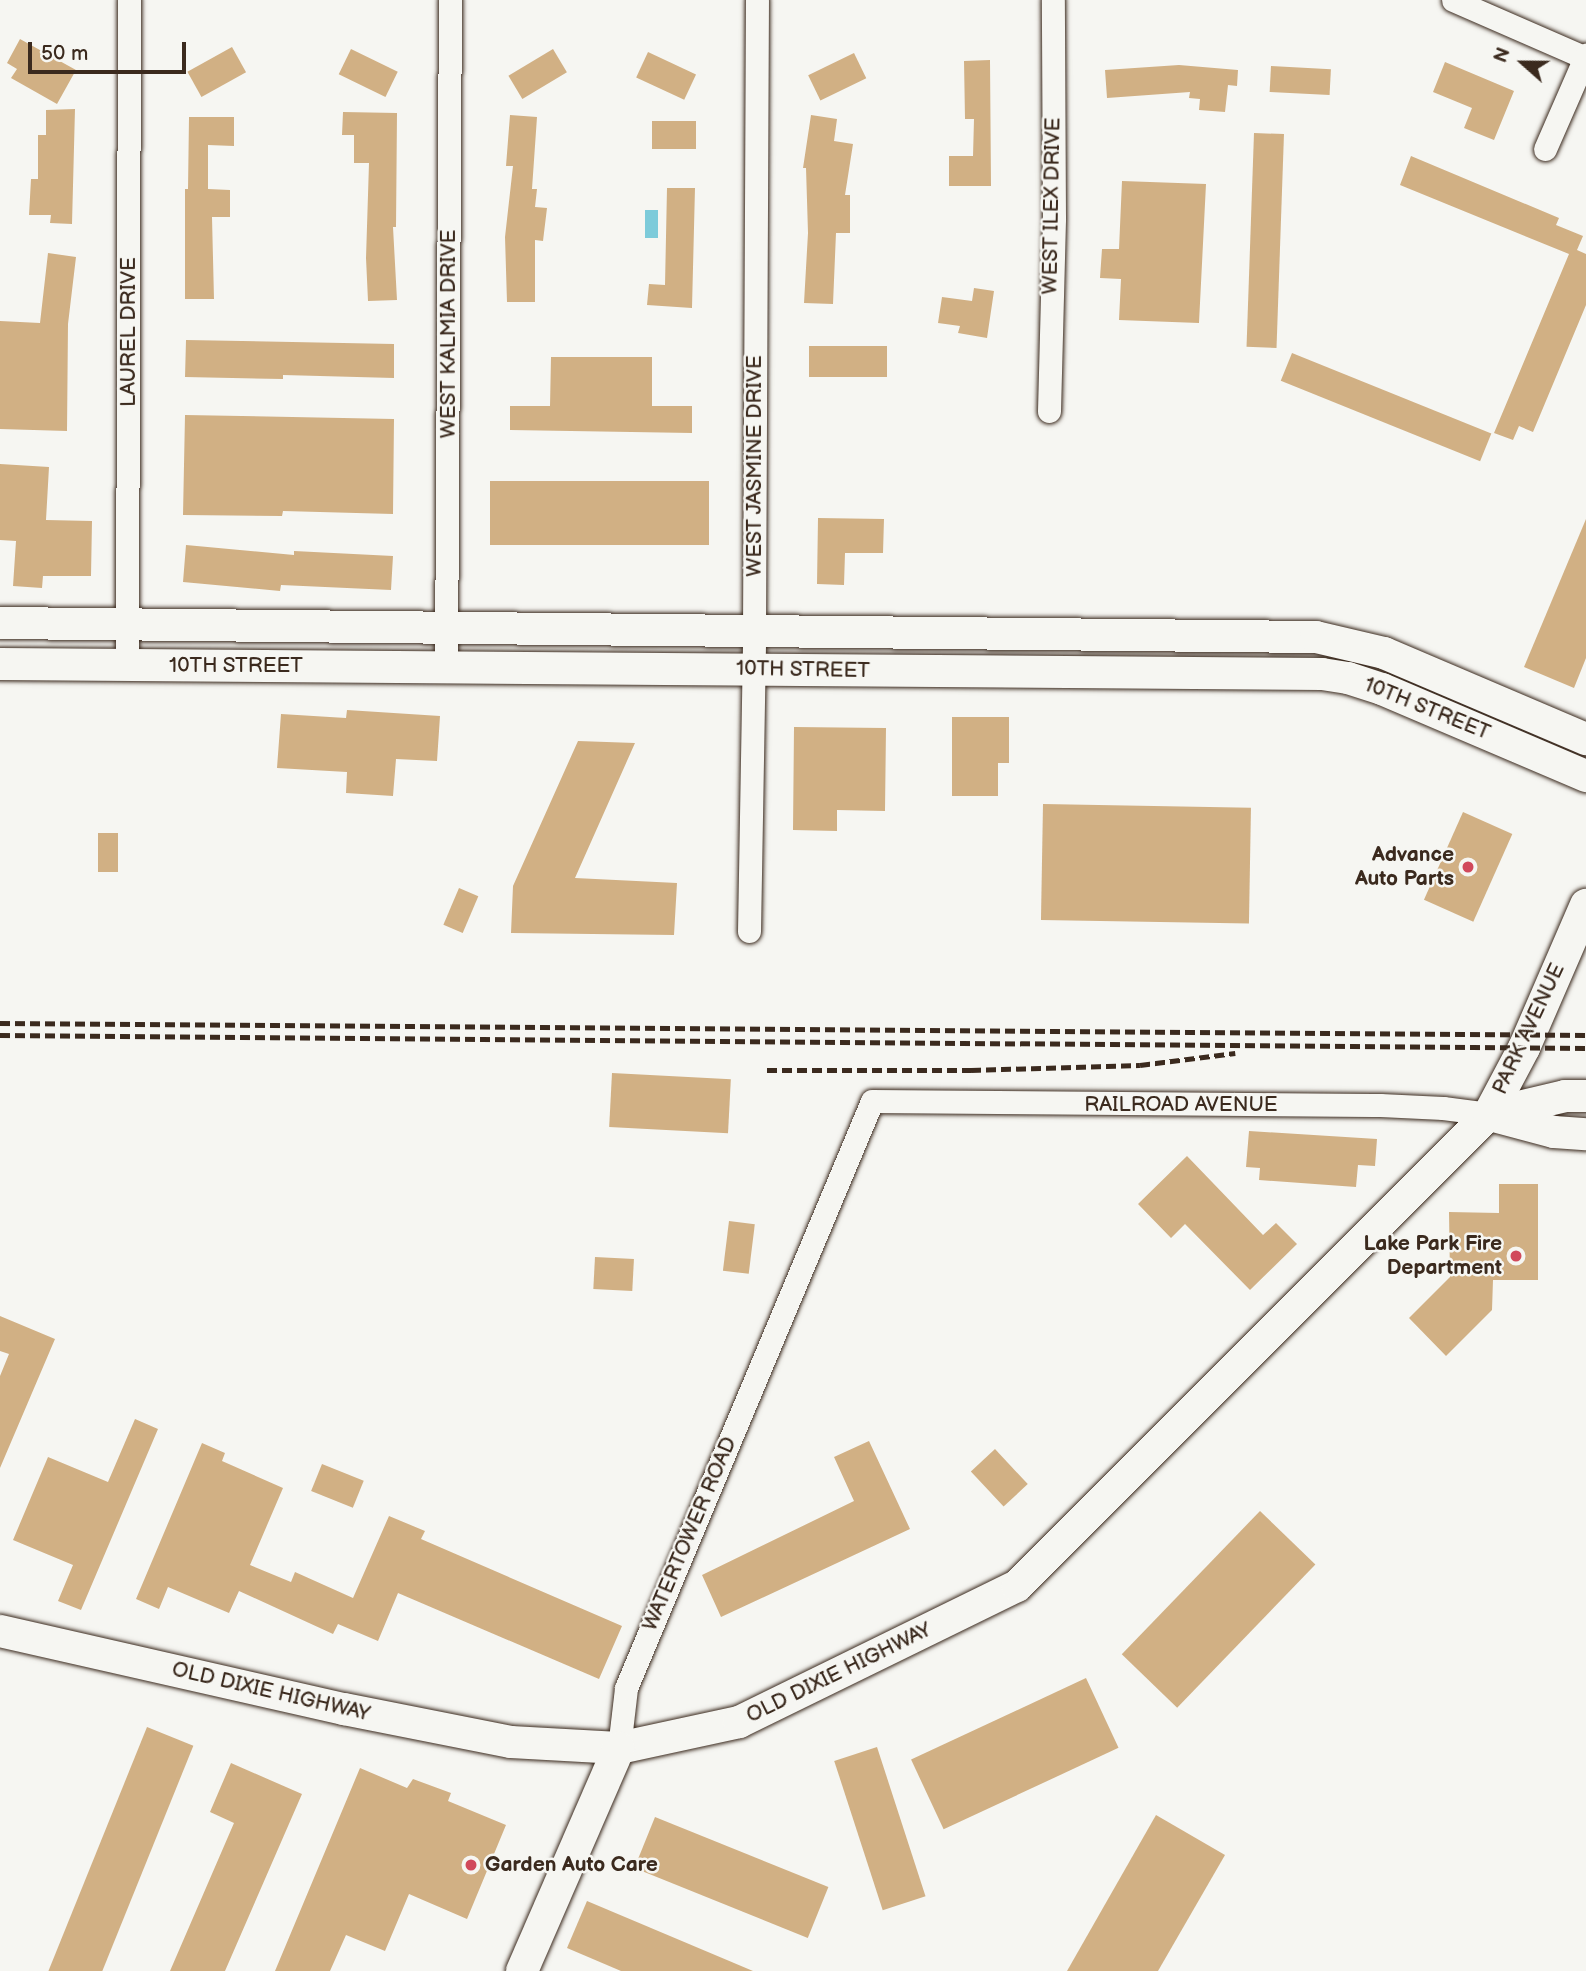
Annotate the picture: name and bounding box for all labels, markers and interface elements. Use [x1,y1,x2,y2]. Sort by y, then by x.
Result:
scale bar [32,28,189,72]
north arrow [1488,28,1558,98]
text: 50 m [41,41,88,66]
text: N [1490,45,1516,66]
street label: WEST ILEX DRIVE [1038,117,1066,295]
street label: WEST KALMIA DRIVE [436,230,462,438]
street label: LAUREL DRIVE [116,257,142,407]
street label: WEST JASMINE DRIVE [742,355,768,577]
street label: 10TH STREET [169,653,303,679]
street label: 10TH STREET [736,656,870,684]
street label: 10TH STREET [1360,672,1494,746]
place label: Advance Auto Parts [1355,842,1454,892]
marker: Advance Auto Parts [1460,859,1476,875]
street label: PARK AVENUE [1488,959,1570,1099]
street label: RAILROAD AVENUE [1084,1092,1278,1118]
place label: Lake Park Fire Department [1363,1231,1502,1281]
marker: Lake Park Fire Department [1508,1248,1524,1264]
street label: WATERTOWER ROAD [638,1433,742,1635]
street label: OLD DIXIE HIGHWAY [742,1617,936,1729]
street label: OLD DIXIE HIGHWAY [169,1657,373,1727]
place label: Garden Auto Care [485,1852,658,1878]
marker: Garden Auto Care [463,1857,479,1873]

